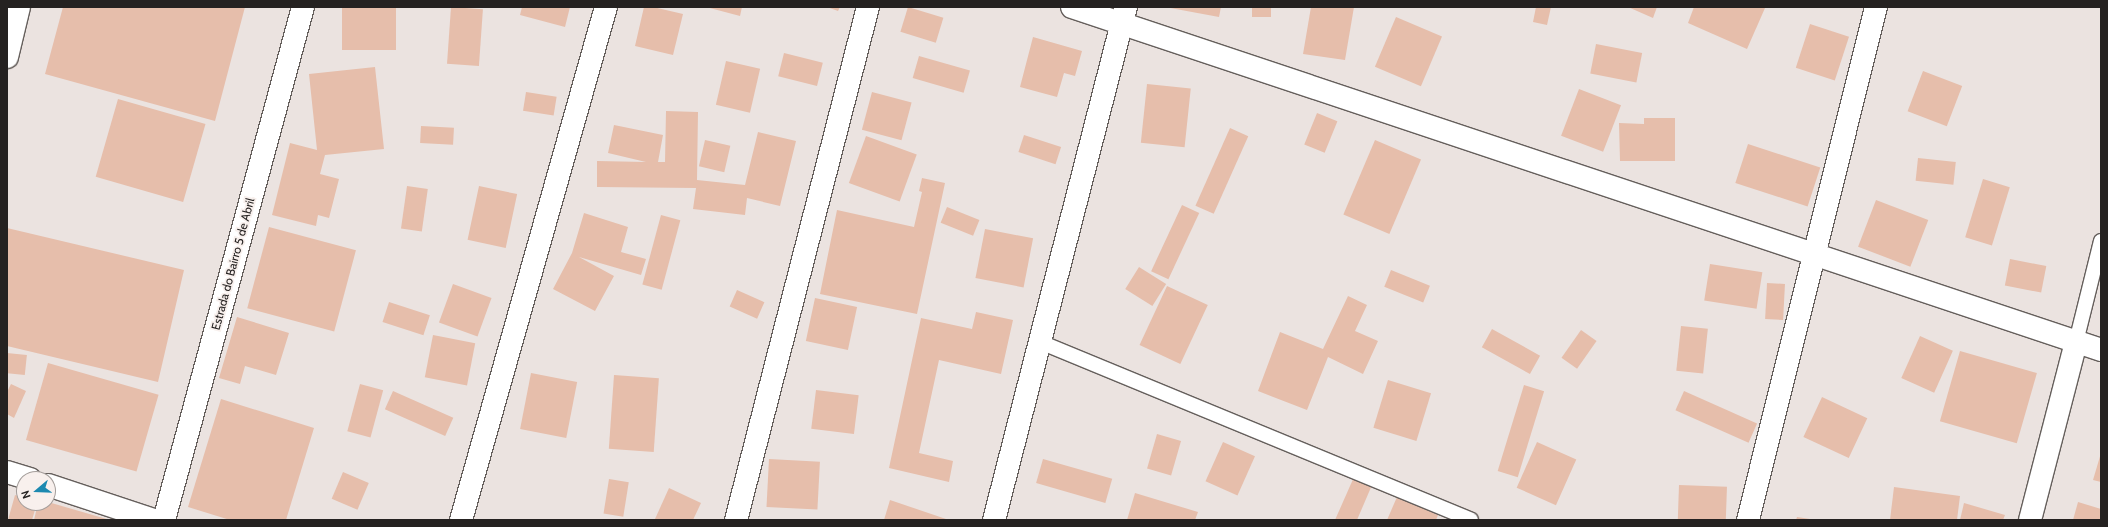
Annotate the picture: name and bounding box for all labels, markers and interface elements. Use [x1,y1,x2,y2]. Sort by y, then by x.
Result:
street label: Estrada do Bairro 5 de Abril [208,196,258,332]
north arrow [16,471,56,511]
text: N [18,489,33,501]

